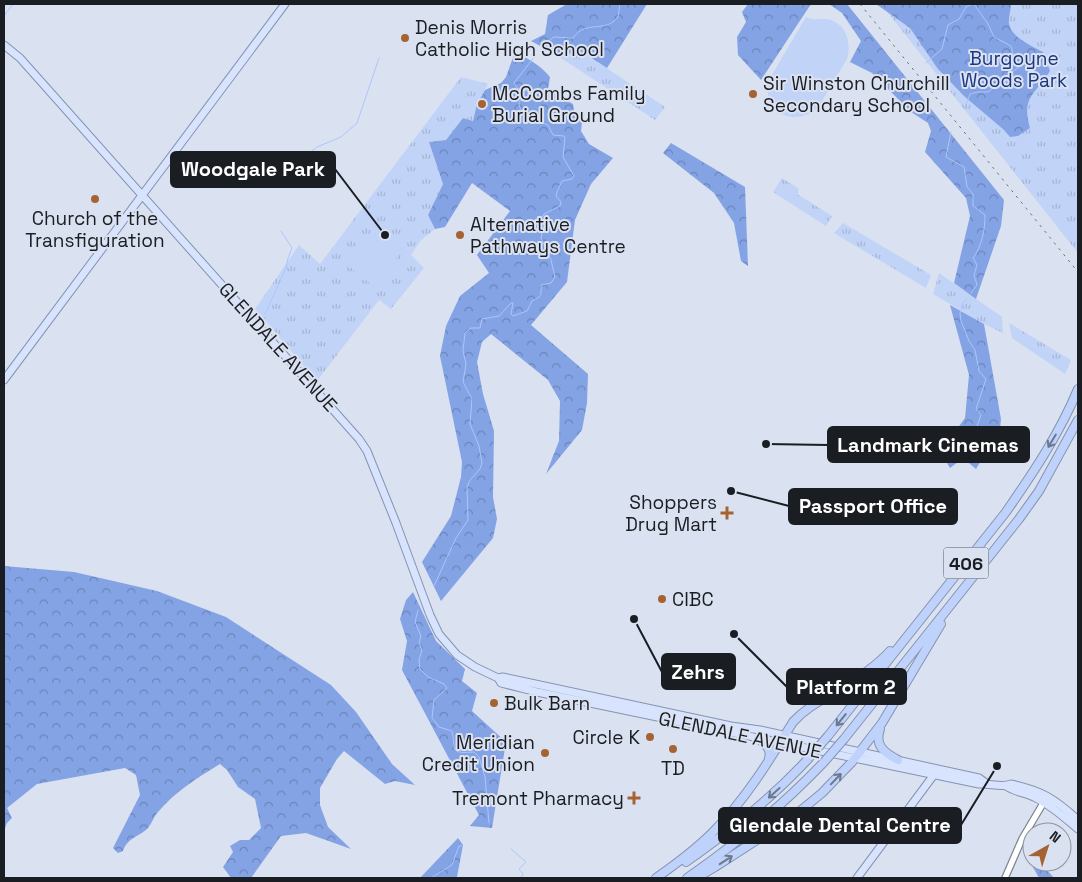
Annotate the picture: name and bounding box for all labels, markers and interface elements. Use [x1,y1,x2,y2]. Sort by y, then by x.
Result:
place label: Denis Morris Catholic High School [415,15,604,62]
marker: Denis Morris Catholic High School [399,32,411,44]
park label: Burgoyne Woods Park [961,46,1067,93]
place label: Sir Winston Churchill Secondary School [763,71,950,118]
place label: McCombs Family Burial Ground [492,81,646,128]
marker: Sir Winston Churchill Secondary School [747,88,759,100]
marker: McCombs Family Burial Ground [476,98,488,110]
callout: Woodgale Park [171,152,335,187]
text: Woodgale Park [181,156,325,182]
marker: Church of the Transfiguration [89,193,101,205]
place label: Church of the Transfiguration [25,206,165,253]
place label: Alternative Pathways Centre [470,212,626,259]
marker: Alternative Pathways Centre [454,229,466,241]
street label: GLENDALE AVENUE [213,277,343,417]
callout: Landmark Cinemas [828,427,1029,462]
text: Landmark Cinemas [837,432,1019,458]
one-way arrow [1047,433,1057,447]
callout: Passport Office [789,489,957,524]
place label: Shoppers Drug Mart [625,490,717,537]
text: Passport Office [799,493,947,519]
marker: Shoppers Drug Mart [721,507,733,519]
road number: 406 [944,548,988,578]
place label: CIBC [672,587,714,612]
marker: CIBC [656,593,668,605]
callout: Zehrs [662,654,735,689]
text: Zehrs [671,659,725,685]
callout: Platform 2 [787,669,906,704]
text: Platform 2 [796,674,896,700]
place label: Bulk Barn [504,691,590,716]
marker: Bulk Barn [488,697,500,709]
street label: GLENDALE AVENUE [656,706,824,764]
one-way arrow [836,713,847,726]
place label: Circle K [573,725,640,750]
place label: Meridian Credit Union [422,730,535,777]
marker: Circle K [644,731,656,743]
marker: TD [667,743,679,755]
marker: Meridian Credit Union [539,747,551,759]
place label: TD [661,756,685,781]
one-way arrow [830,773,842,785]
place label: Tremont Pharmacy [452,786,624,811]
one-way arrow [767,788,780,799]
marker: Tremont Pharmacy [628,792,640,804]
callout: Glendale Dental Centre [719,808,961,843]
text: Glendale Dental Centre [729,812,951,838]
north arrow [1022,822,1072,872]
text: N [1046,827,1064,847]
one-way arrow [719,855,733,865]

